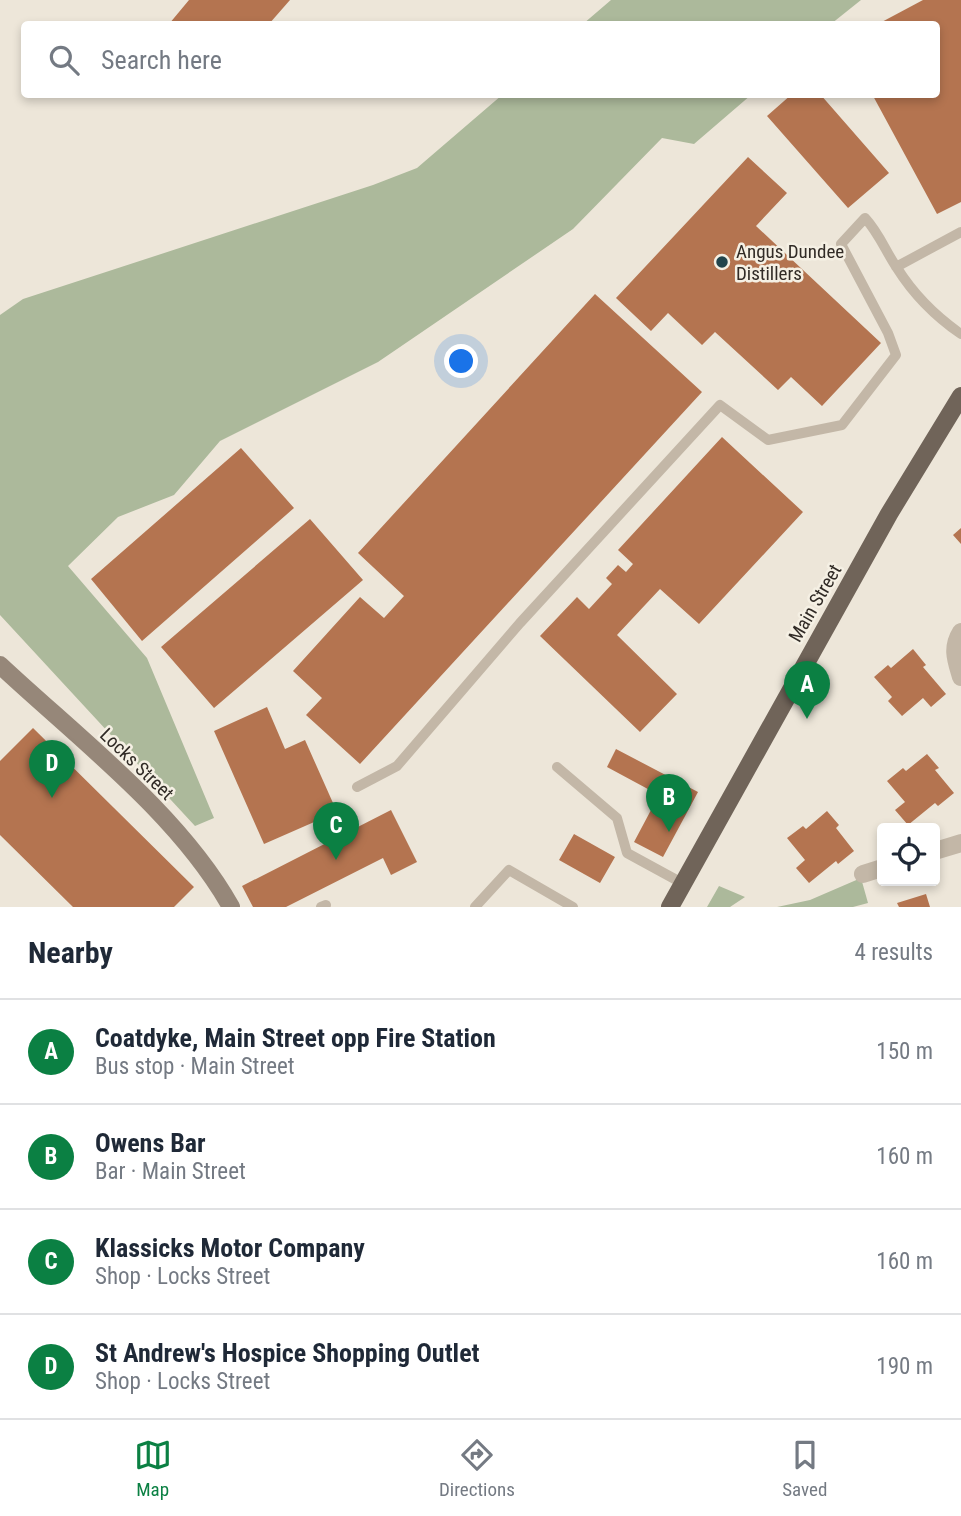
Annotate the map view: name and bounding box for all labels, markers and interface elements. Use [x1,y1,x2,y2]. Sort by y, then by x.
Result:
search box [21,21,940,98]
icon: search [45,41,83,79]
text: Search here [101,45,222,75]
place label: Angus Dundee Distillers [736,240,844,285]
marker: Angus Dundee Distillers [714,254,730,270]
your location [444,344,478,378]
street label: Main Street [784,560,846,646]
pin: A [784,661,830,719]
street label: Locks Street [95,723,179,805]
pin: D [29,740,75,798]
pin: B [646,774,692,832]
pin: C [313,802,359,860]
map controls [877,823,940,886]
button: locate [877,823,940,886]
text: Nearby [28,935,113,970]
text: 4 results [855,939,933,966]
text: Coatdyke, Main Street opp Fire Station [95,1023,496,1053]
text: A [44,1038,58,1065]
text: 150 m [876,1038,933,1065]
text: Bus stop · Main Street [95,1053,295,1080]
text: Owens Bar [95,1128,206,1158]
text: B [45,1143,57,1170]
text: 160 m [876,1143,933,1170]
text: Bar · Main Street [95,1158,246,1185]
text: Klassicks Motor Company [95,1233,365,1263]
text: C [44,1248,58,1275]
text: 160 m [876,1248,933,1275]
text: Shop · Locks Street [95,1263,270,1290]
text: St Andrew's Hospice Shopping Outlet [95,1338,480,1368]
text: D [45,1353,58,1380]
text: 190 m [876,1353,933,1380]
text: Shop · Locks Street [95,1368,270,1395]
tab: Map [134,1436,172,1501]
tab: Directions [439,1436,515,1501]
tab: Saved [782,1436,827,1501]

